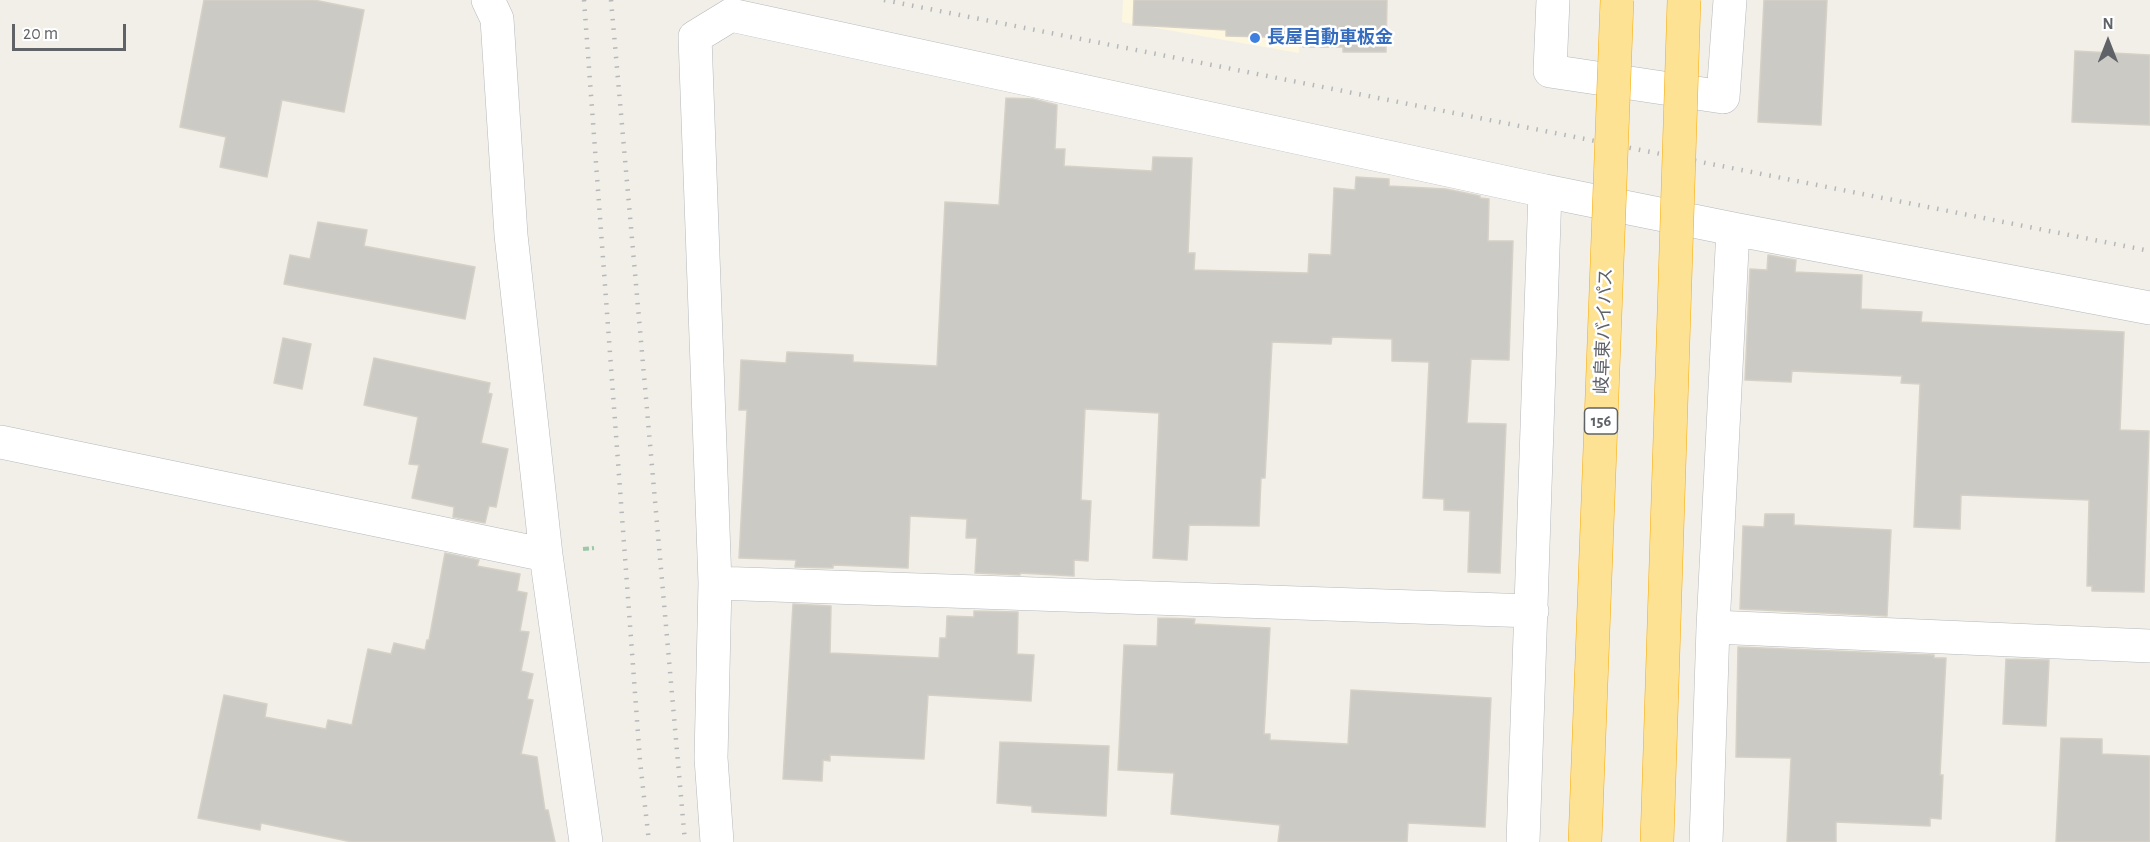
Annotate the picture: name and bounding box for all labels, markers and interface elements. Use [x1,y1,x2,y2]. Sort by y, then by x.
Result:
scale bar [15,12,129,50]
north arrow [2078,12,2138,72]
text: N [2102,16,2114,32]
text: 20 m [23,25,58,43]
place label: 長屋自動車板金 [1267,27,1393,49]
marker: 長屋自動車板金 [1248,31,1262,45]
street label: 岐阜東バイパス [1591,268,1617,394]
road number: 156 [1584,408,1618,434]

